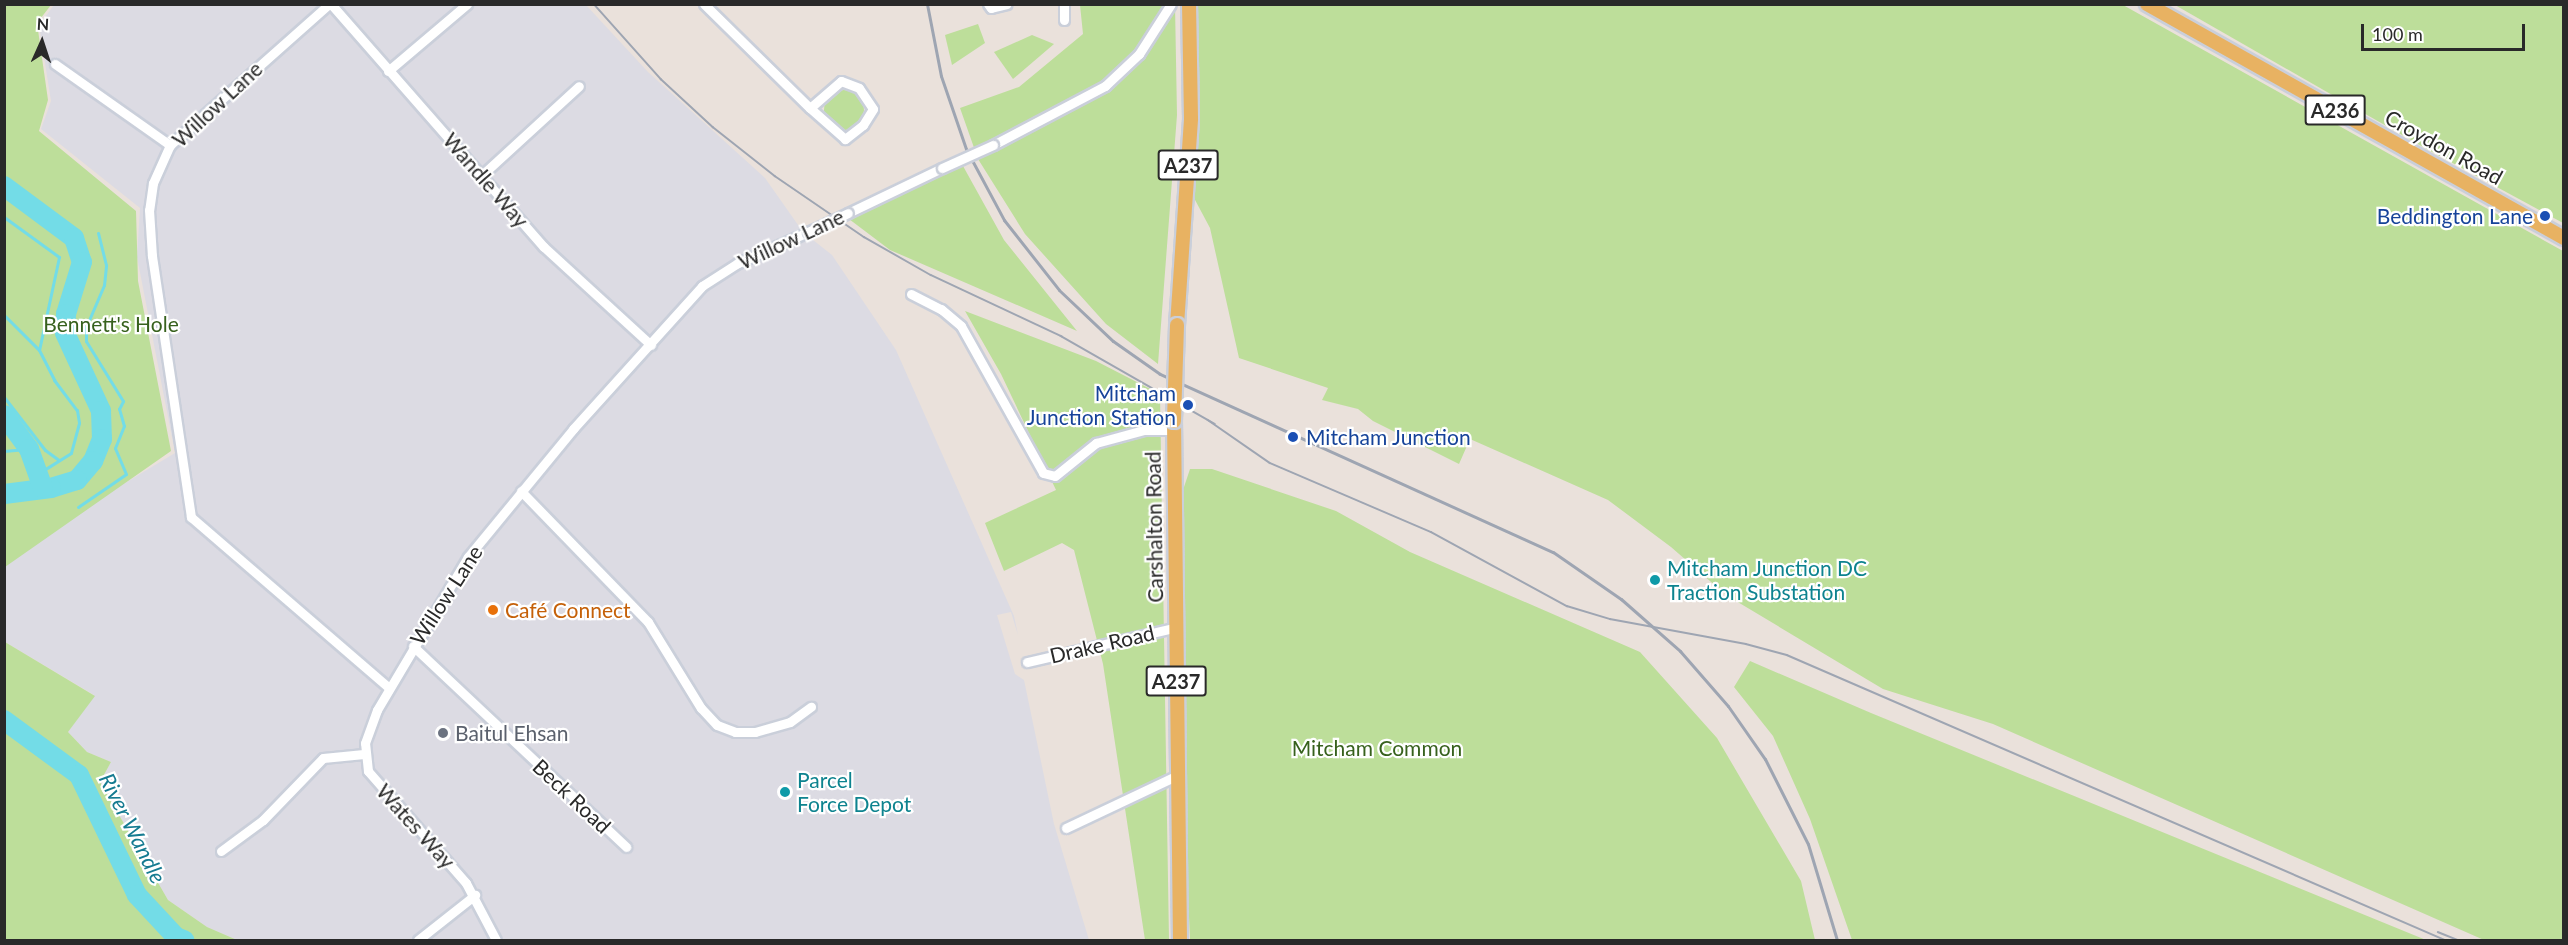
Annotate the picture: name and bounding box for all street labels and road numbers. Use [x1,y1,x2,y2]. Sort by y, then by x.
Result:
street label: Willow Lane [167,56,267,152]
road number: A236 [2304,93,2366,127]
street label: Croydon Road [2381,104,2507,190]
street label: Wandle Way [438,127,534,233]
road number: A237 [1156,148,1220,182]
street label: Willow Lane [734,203,848,275]
street label: Carshalton Road [1140,451,1168,603]
street label: Willow Lane [404,540,488,650]
street label: Drake Road [1047,620,1157,668]
road number: A237 [1144,664,1208,698]
street label: Beck Road [528,754,616,838]
street label: Wates Way [371,778,461,874]

